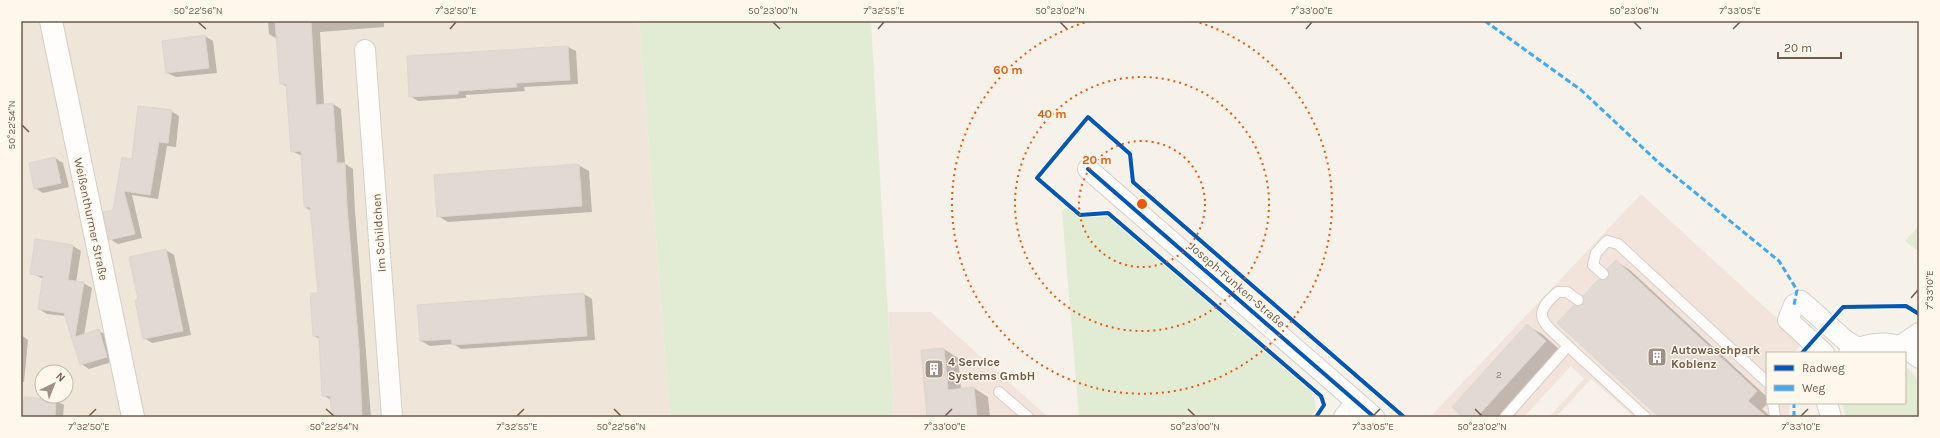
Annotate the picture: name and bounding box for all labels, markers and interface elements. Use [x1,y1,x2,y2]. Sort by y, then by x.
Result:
text: 50°22'56"N [173,5,223,17]
text: 7°32'50"E [435,5,477,17]
text: 50°23'00"N [748,5,798,17]
text: 7°32'55"E [863,5,905,17]
text: 50°23'02"N [1035,5,1085,17]
text: 7°33'00"E [1291,5,1333,17]
text: 50°23'06"N [1609,5,1659,17]
text: 7°33'05"E [1719,5,1761,17]
scale bar [1778,34,1841,60]
text: 20 m [1784,41,1812,55]
text: 60 m [993,63,1023,77]
text: 50°22'54"N [6,100,18,150]
text: 40 m [1037,107,1067,121]
text: 20 m [1082,153,1112,167]
street label: Weißenthurmer Straße [71,156,111,282]
street label: Im Schildchen [369,193,389,273]
centre of rings [1135,197,1149,211]
street label: Joseph-Funken-Straße [1186,239,1288,331]
text: 7°33'10"E [1924,270,1936,310]
place label: Autowaschpark Koblenz [1671,343,1760,371]
building icon: Autowaschpark Koblenz [1646,346,1668,368]
legend [1766,352,1906,404]
place label: 4 Service Systems GmbH [948,355,1035,383]
building icon: 4 Service Systems GmbH [923,358,945,380]
text: Radweg [1802,361,1845,375]
north arrow [34,364,74,404]
house number: 2 [1496,369,1502,381]
text: N [53,370,68,384]
text: Weg [1802,381,1826,395]
text: 7°32'50"E [68,421,110,433]
text: 50°22'54"N [309,421,359,433]
text: 7°32'55"E [496,421,538,433]
text: 50°22'56"N [596,421,646,433]
text: 7°33'00"E [924,421,966,433]
text: 50°23'00"N [1170,421,1220,433]
text: 7°33'05"E [1352,421,1394,433]
text: 50°23'02"N [1457,421,1507,433]
text: 7°33'10"E [1781,421,1821,433]

